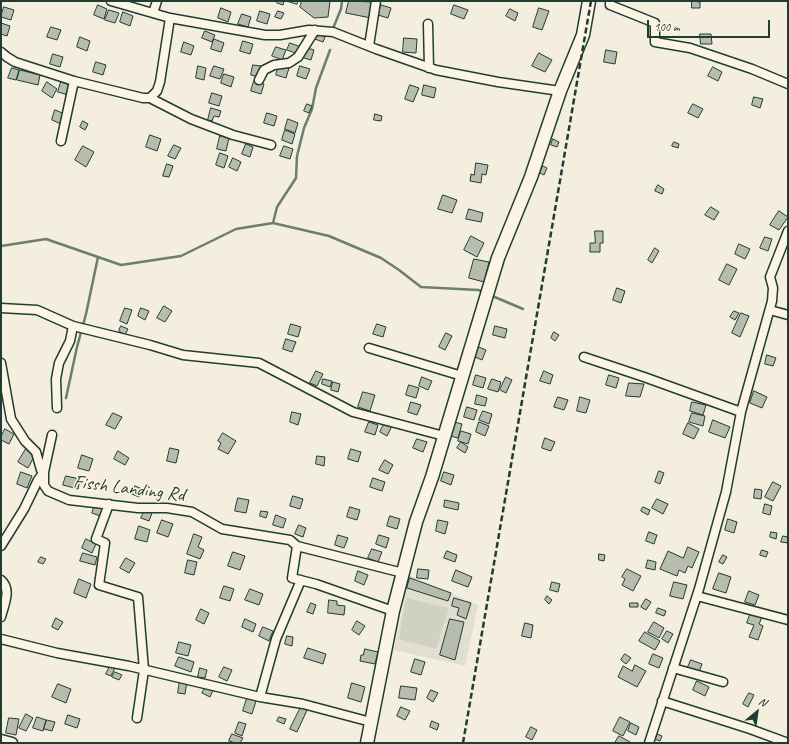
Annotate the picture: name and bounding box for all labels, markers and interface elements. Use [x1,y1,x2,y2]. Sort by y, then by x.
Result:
scale bar [649,12,772,38]
text: 100 m [654,19,680,35]
street label: Fissh Landing Rd [72,471,186,507]
north arrow [737,692,777,732]
text: N [756,694,769,709]

